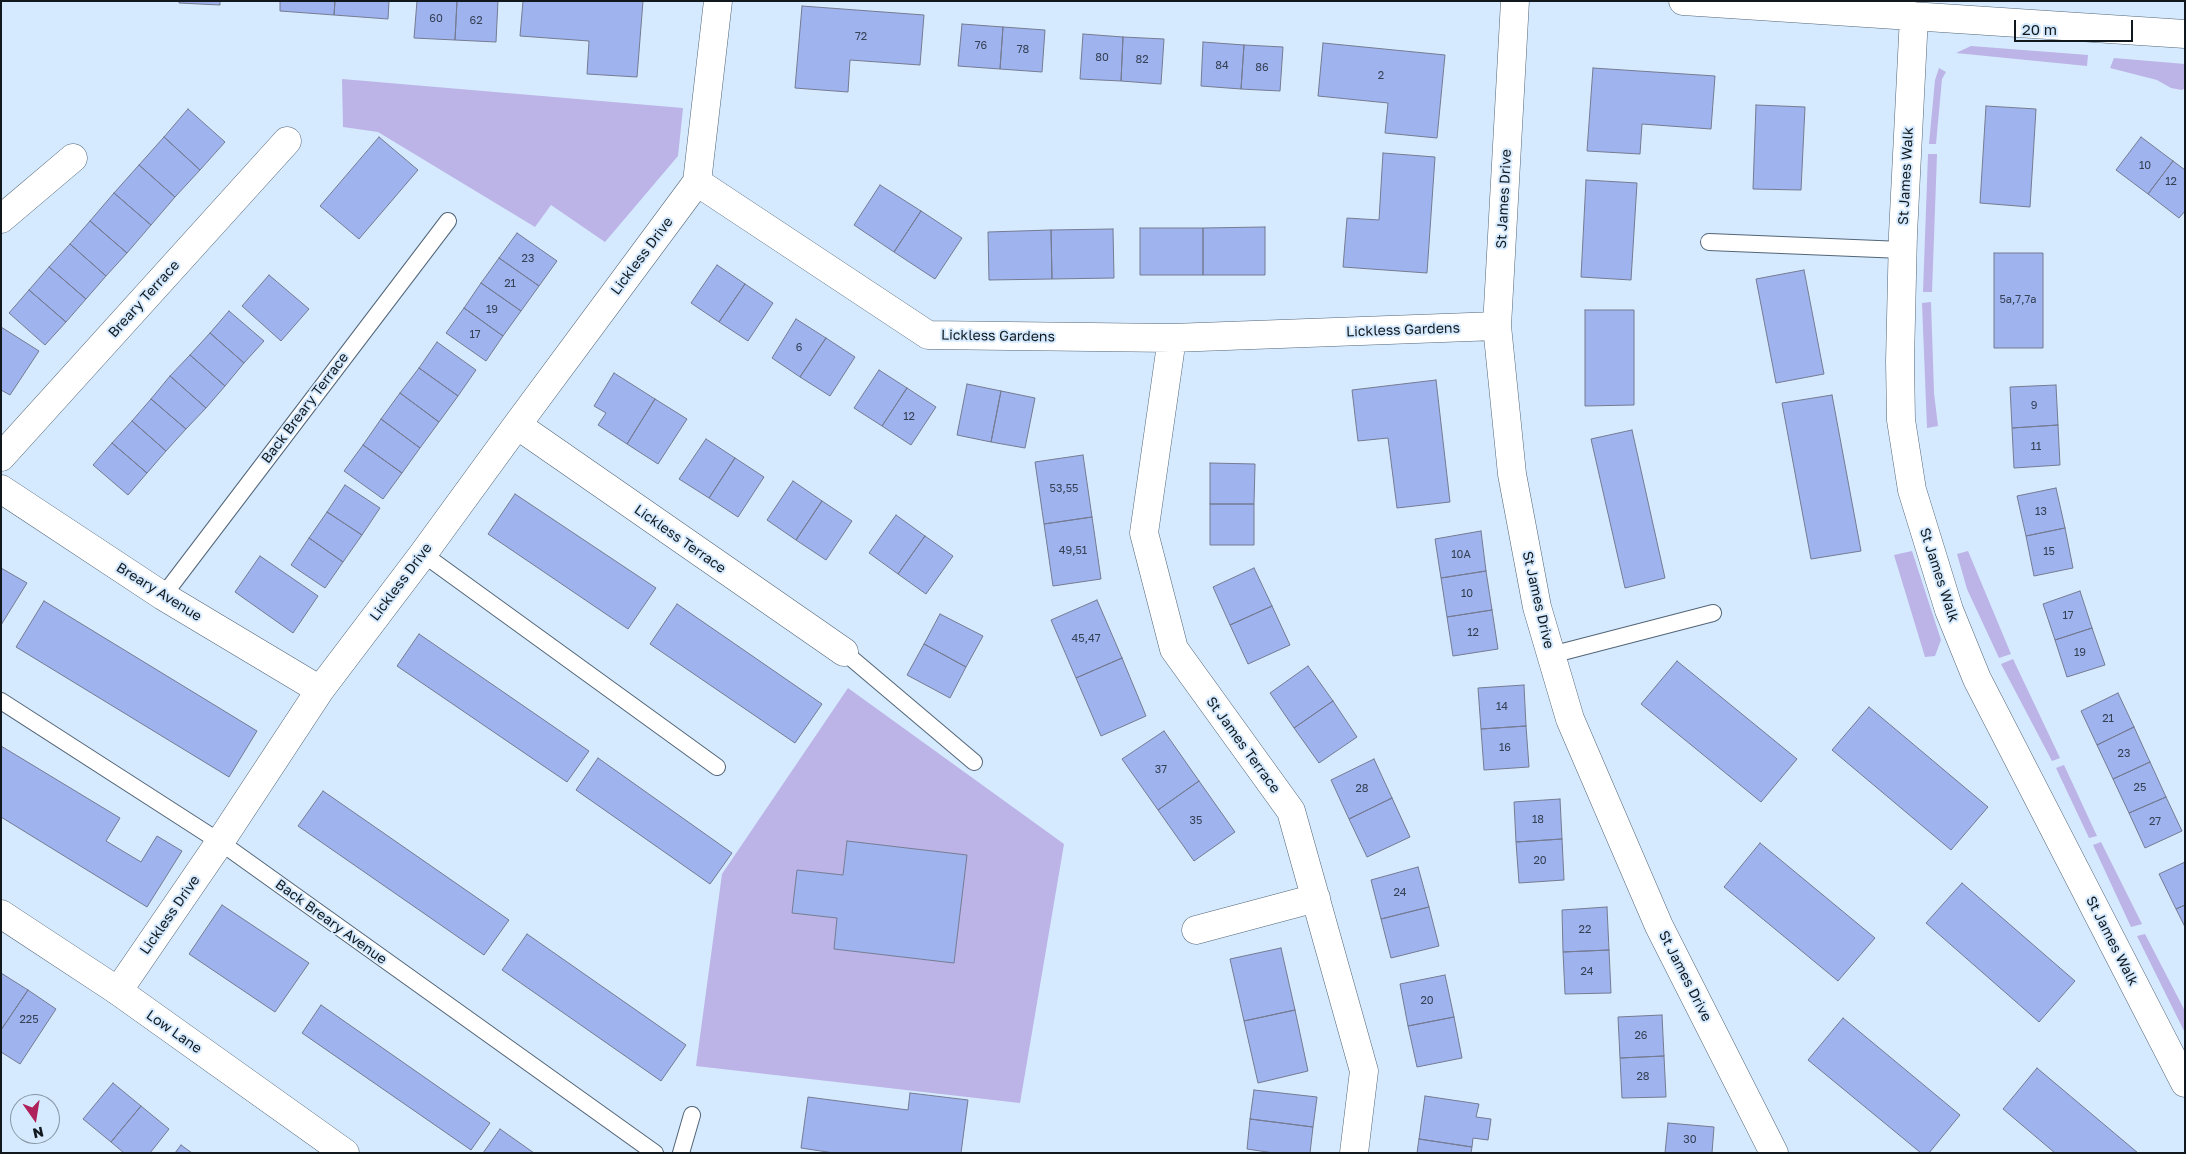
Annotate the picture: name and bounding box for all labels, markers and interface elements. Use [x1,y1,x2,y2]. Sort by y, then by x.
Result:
scale bar [2016,10,2135,42]
house number: 60 [429,12,443,26]
house number: 62 [469,14,483,28]
text: 20 m [2022,20,2057,38]
house number: 72 [855,30,867,44]
house number: 76 [975,39,987,53]
house number: 78 [1017,43,1029,57]
house number: 80 [1095,51,1109,65]
house number: 82 [1135,53,1149,67]
house number: 84 [1215,59,1229,73]
house number: 86 [1255,61,1269,75]
house number: 2 [1378,69,1384,83]
street label: St James Walk [1895,127,1917,225]
street label: St James Drive [1493,149,1515,249]
house number: 10 [2139,159,2151,173]
house number: 12 [2165,175,2177,189]
street label: Lickless Drive [607,214,677,298]
house number: 23 [522,252,534,266]
street label: Breary Terrace [105,257,183,341]
house number: 21 [504,277,516,291]
house number: 5a,7,7a [1999,293,2037,307]
house number: 19 [486,303,498,317]
street label: Lickless Gardens [1346,320,1460,340]
street label: Lickless Gardens [941,327,1055,345]
house number: 17 [469,328,481,342]
house number: 6 [796,341,802,355]
street label: Back Breary Terrace [258,349,352,467]
house number: 9 [2031,399,2037,413]
house number: 12 [903,410,915,424]
house number: 11 [2031,440,2041,454]
house number: 53,55 [1050,482,1078,496]
street label: Lickless Terrace [631,501,729,577]
house number: 13 [2035,505,2047,519]
street label: St James Walk [1916,526,1962,624]
street label: Lickless Drive [366,540,436,624]
house number: 49,51 [1059,544,1087,558]
house number: 15 [2043,545,2055,559]
house number: 10A [1451,548,1471,562]
street label: St James Drive [1519,550,1557,650]
street label: Breary Avenue [113,559,205,625]
house number: 10 [1461,587,1473,601]
house number: 17 [2062,609,2074,623]
house number: 12 [1467,626,1479,640]
house number: 45,47 [1072,632,1100,646]
house number: 19 [2074,646,2086,660]
street label: St James Terrace [1202,694,1284,796]
house number: 14 [1496,700,1508,714]
house number: 21 [2102,712,2114,726]
house number: 16 [1499,741,1511,755]
house number: 23 [2118,747,2130,761]
house number: 37 [1155,763,1167,777]
house number: 25 [2134,781,2146,795]
house number: 28 [1355,782,1369,796]
house number: 18 [1532,813,1544,827]
house number: 35 [1190,814,1202,828]
house number: 27 [2149,815,2161,829]
house number: 20 [1533,854,1547,868]
street label: Lickless Drive [137,872,203,958]
street label: Back Breary Avenue [272,876,390,968]
house number: 24 [1393,886,1407,900]
street label: St James Walk [2082,893,2142,989]
house number: 22 [1579,923,1591,937]
street label: St James Drive [1655,928,1715,1024]
house number: 24 [1580,965,1594,979]
house number: 20 [1420,994,1434,1008]
street label: Low Lane [143,1007,205,1057]
house number: 225 [19,1013,39,1027]
house number: 26 [1634,1029,1648,1043]
house number: 28 [1636,1070,1650,1084]
north arrow [10,1094,60,1144]
text: N [31,1124,45,1143]
house number: 30 [1683,1133,1697,1147]

